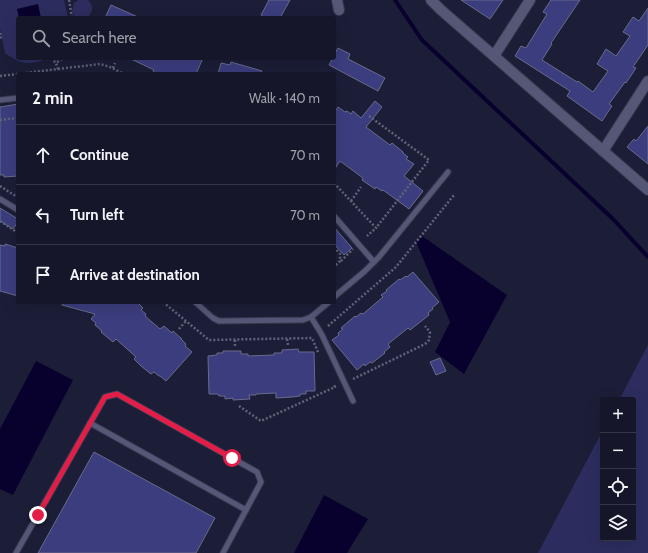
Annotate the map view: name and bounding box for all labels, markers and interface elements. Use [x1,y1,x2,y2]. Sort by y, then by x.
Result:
search box [16,16,336,60]
icon: search [30,27,52,49]
text: Search here [62,29,137,47]
text: 2 min [32,88,73,108]
text: Walk · 140 m [249,90,320,106]
icon: ahead [32,144,54,166]
text: Continue [70,146,129,164]
text: 70 m [290,147,320,163]
icon: left [32,204,54,226]
text: Turn left [70,206,124,224]
text: 70 m [290,207,320,223]
icon: arrive [32,264,54,286]
text: Arrive at destination [70,266,200,284]
map controls [600,397,636,541]
button: + [600,397,636,433]
button: − [600,433,636,469]
route start [223,449,241,467]
button: locate [600,469,636,505]
button: layers [600,505,636,541]
route end [29,506,47,524]

